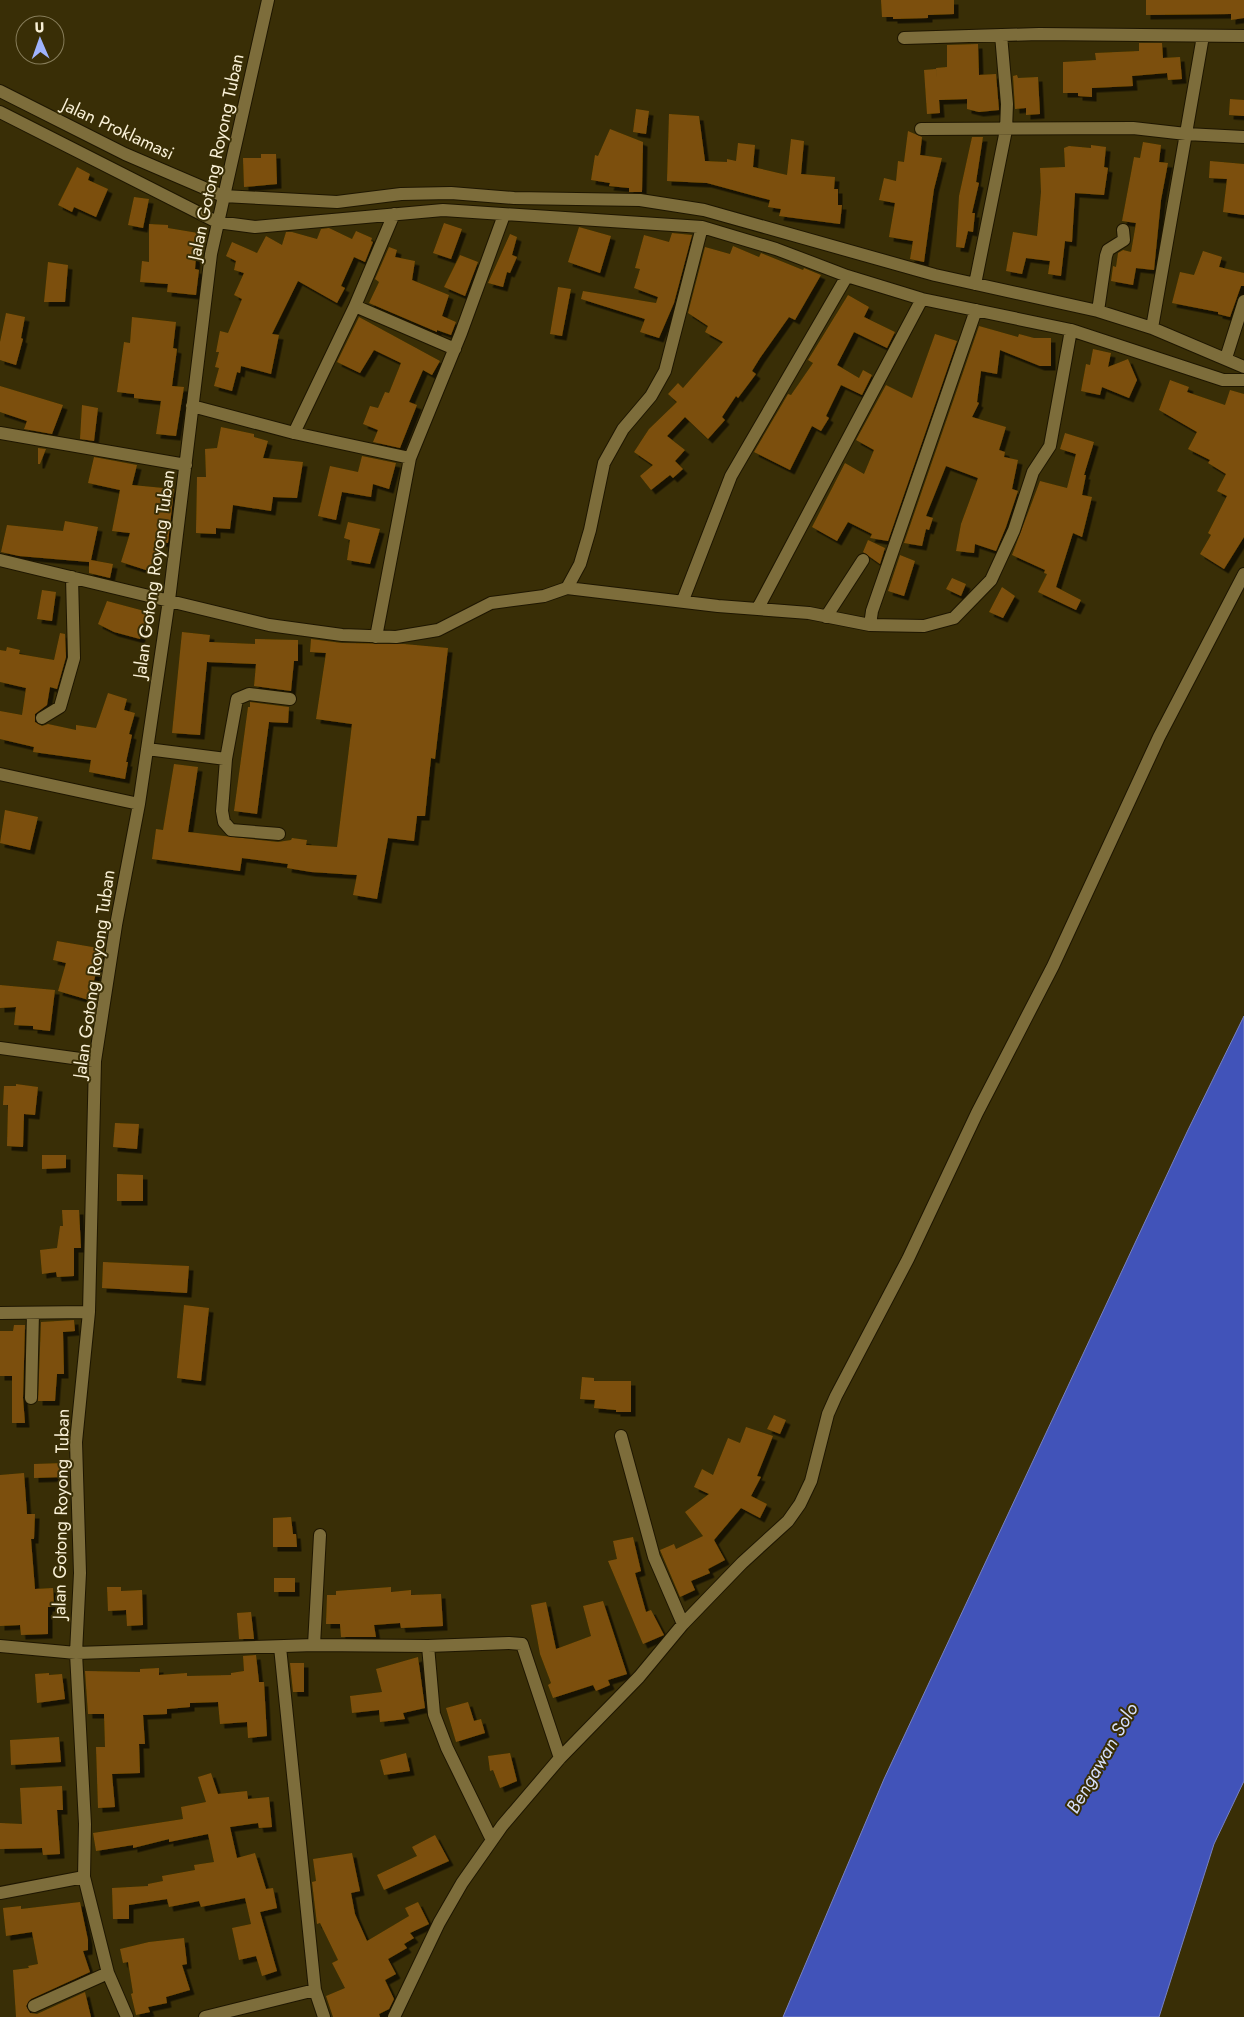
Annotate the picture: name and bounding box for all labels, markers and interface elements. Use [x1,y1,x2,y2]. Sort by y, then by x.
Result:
north arrow [15,15,65,65]
text: U [34,17,45,37]
street label: Jalan Gotong Royong Tuban [181,51,251,265]
street label: Jalan Proklamasi [56,91,178,166]
street label: Jalan Gotong Royong Tuban [126,468,182,682]
street label: Jalan Gotong Royong Tuban [66,868,122,1082]
street label: Jalan Gotong Royong Tuban [46,1408,76,1622]
water label: Bengawan Solo [1059,1698,1145,1818]

